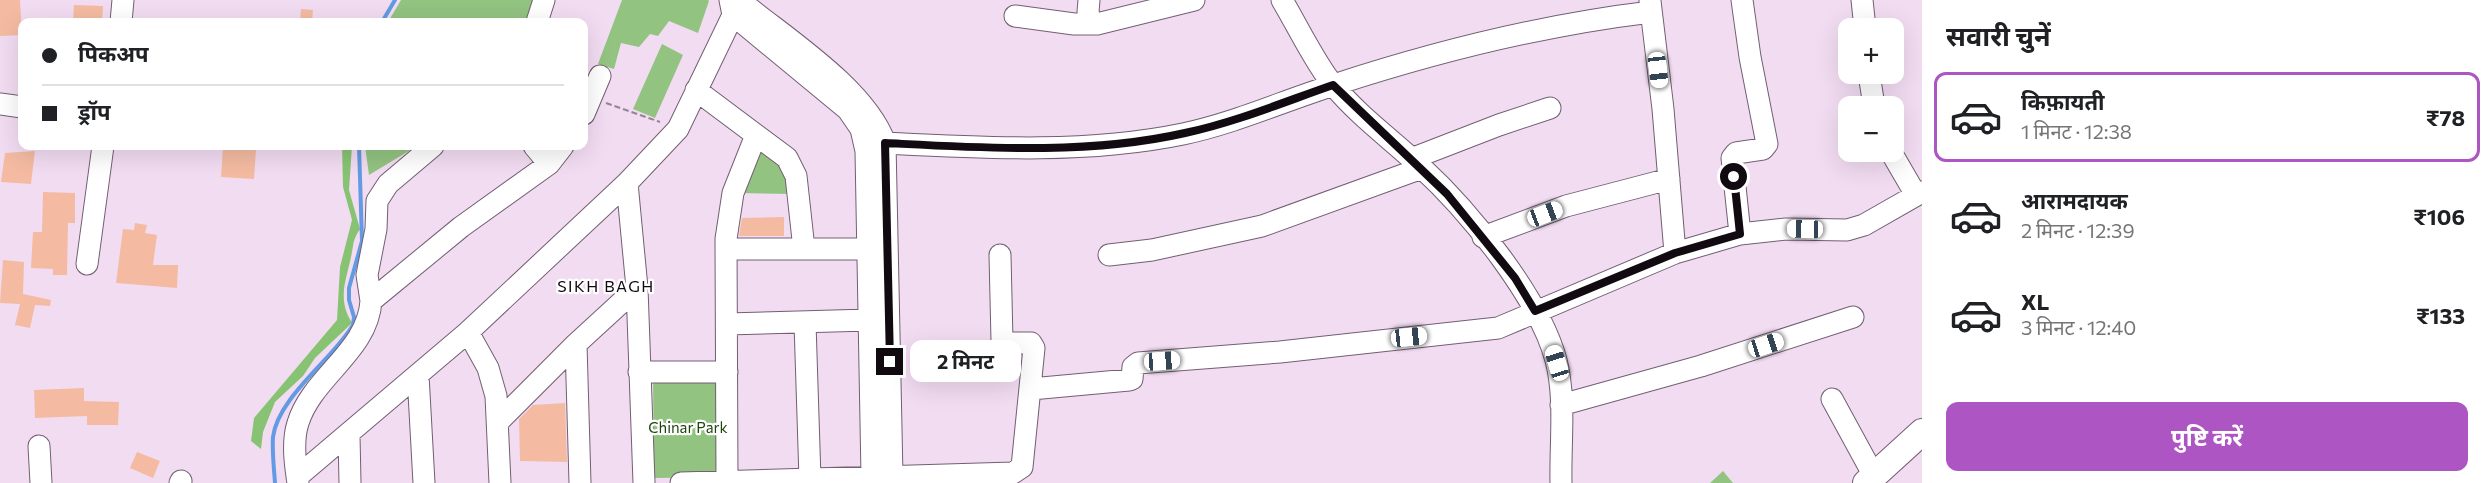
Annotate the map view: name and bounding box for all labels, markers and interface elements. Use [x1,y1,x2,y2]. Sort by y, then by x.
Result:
map controls [1838,18,1904,162]
button: + [1838,18,1904,84]
text: सवारी चुनें [1946,19,2051,52]
text: पिकअप [78,40,149,67]
car [1647,51,1669,89]
text: किफ़ायती [2021,88,2105,115]
icon: car [1949,90,2003,144]
button: − [1838,96,1904,162]
text: ड्रॉप [78,98,111,125]
text: ₹78 [2426,104,2465,131]
text: 1 मिनट · 12:38 [2021,119,2132,143]
route start [1720,163,1747,190]
text: आरामदायक [2021,187,2128,214]
icon: car [1949,189,2003,243]
car [1525,199,1565,229]
text: ₹106 [2413,203,2465,230]
text: 2 मिनट · 12:39 [2021,218,2135,242]
car [1787,220,1823,238]
district label: SIKH BAGH [557,276,655,295]
icon: car [1949,288,2003,342]
text: XL [2021,288,2049,315]
text: ₹133 [2416,302,2465,329]
text: 3 मिनट · 12:40 [2021,315,2136,339]
car [1390,326,1428,348]
car [1746,331,1786,359]
callout: 2 मिनट [911,341,1022,383]
car [1543,343,1571,383]
route end [876,348,903,375]
text: 2 मिनट [937,349,994,373]
car [1143,351,1181,371]
button: पुष्टि करें [1946,402,2468,471]
park label: Chinar Park [648,418,728,436]

